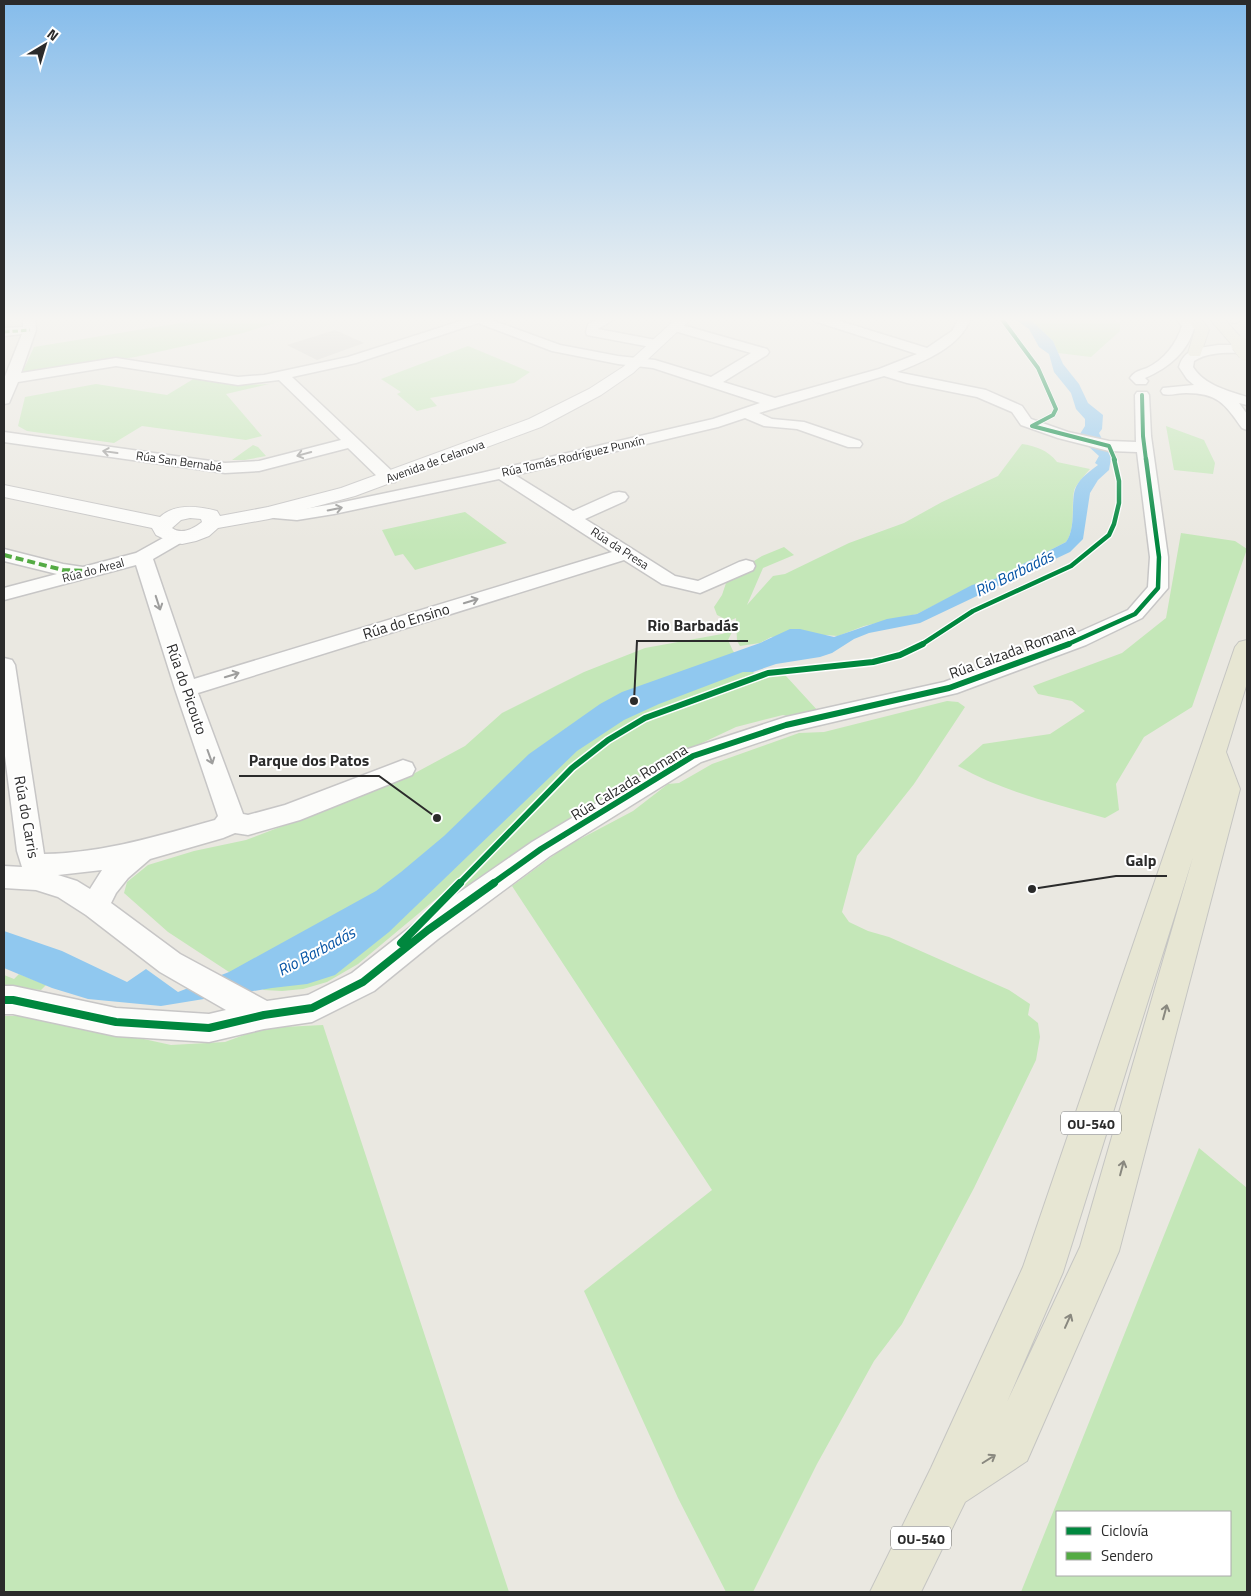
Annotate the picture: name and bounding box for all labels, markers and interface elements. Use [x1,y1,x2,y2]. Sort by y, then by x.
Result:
north arrow [20,20,70,70]
text: N [43,23,64,46]
street label: Rúa Tomás Rodríguez Punxín [500,430,646,482]
street label: Avenida de Celanova [383,434,487,488]
street label: Rúa San Bernabé [135,446,223,476]
one-way arrow [102,447,118,457]
one-way arrow [297,450,313,459]
one-way arrow [326,503,342,513]
street label: Rúa da Presa [587,522,653,574]
water label: Rio Barbadás [971,543,1058,602]
street label: Rúa do Areal [60,553,126,587]
one-way arrow [154,594,164,610]
one-way arrow [463,595,479,605]
street label: Rúa do Ensino [360,597,452,645]
callout: Rio Barbadás [637,610,748,641]
text: Rio Barbadás [647,613,739,637]
street label: Rúa Calzada Romana [946,617,1079,685]
street label: Rúa do Picouto [161,640,213,738]
one-way arrow [224,669,240,679]
street label: Rúa Calzada Romana [566,738,692,826]
callout: Parque dos Patos [239,745,379,776]
text: Parque dos Patos [249,748,369,772]
one-way arrow [206,749,215,764]
street label: Rúa do Carris [8,774,46,860]
callout: Galp [1116,845,1167,876]
text: Galp [1126,848,1157,872]
water label: Rio Barbadás [273,920,360,982]
one-way arrow [1161,1004,1171,1020]
road number: OU-540 [1061,1112,1121,1134]
one-way arrow [1118,1161,1128,1177]
one-way arrow [1063,1314,1073,1329]
one-way arrow [982,1453,996,1464]
legend [1056,1511,1231,1576]
text: Ciclovía [1101,1519,1149,1542]
road number: OU-540 [891,1526,951,1550]
text: Sendero [1101,1544,1153,1567]

